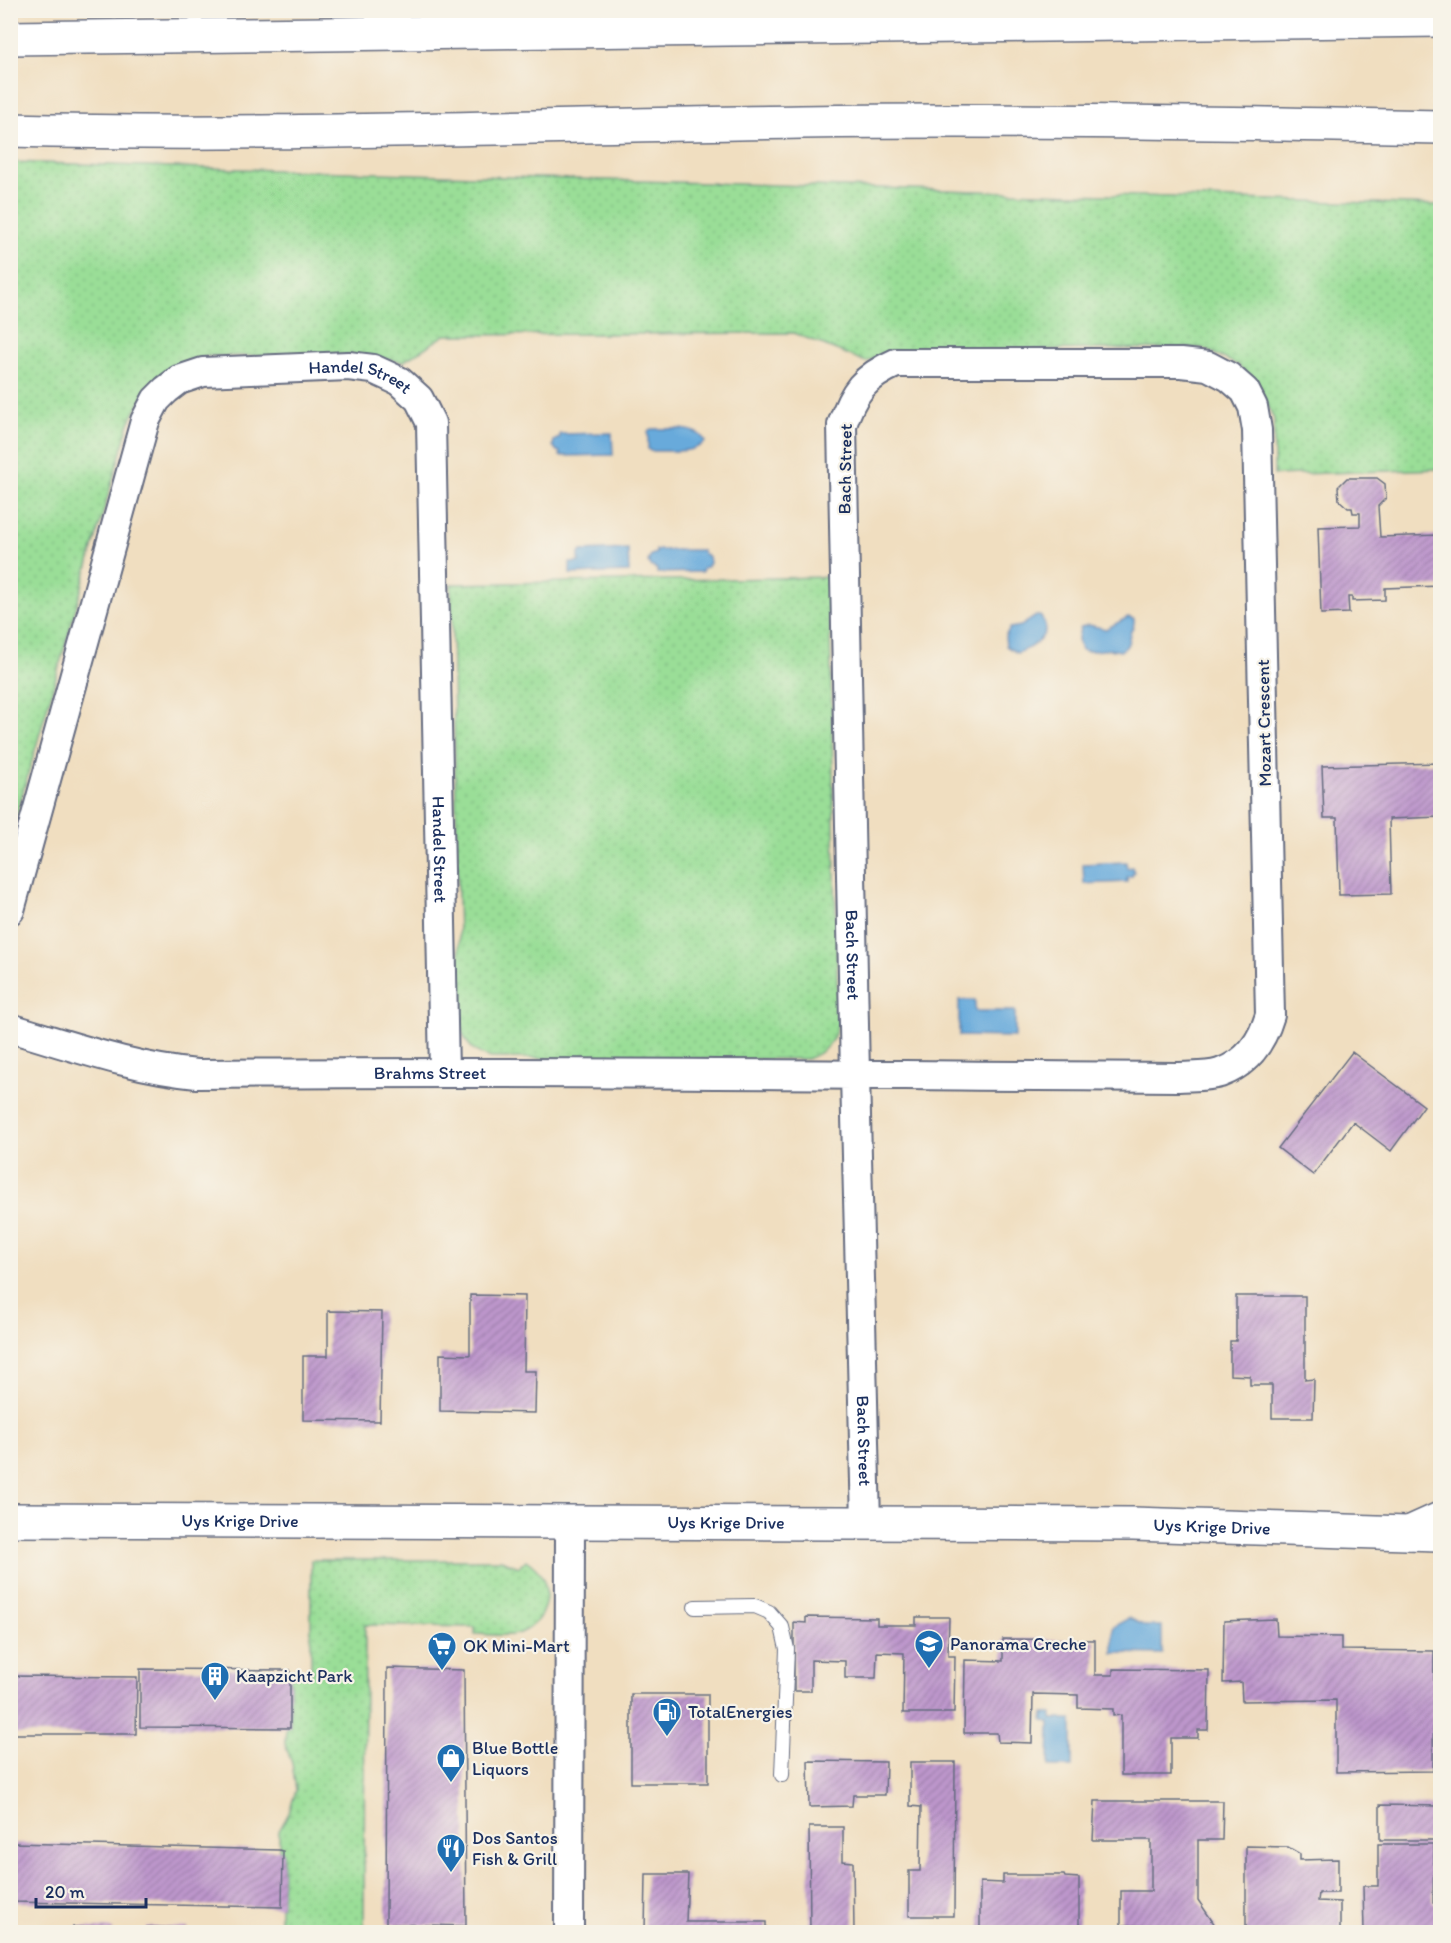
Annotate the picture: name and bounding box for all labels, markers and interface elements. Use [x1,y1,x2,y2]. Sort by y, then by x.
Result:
street label: Handel Street [308,355,417,399]
street label: Bach Street [833,423,857,514]
street label: Mozart Crescent [1252,659,1276,787]
street label: Handel Street [427,796,452,903]
street label: Bach Street [841,909,865,1001]
street label: Brahms Street [374,1062,487,1084]
street label: Bach Street [852,1395,876,1487]
street label: Uys Krige Drive [181,1510,299,1532]
street label: Uys Krige Drive [667,1511,785,1534]
street label: Uys Krige Drive [1153,1514,1271,1540]
school or university icon: Panorama Creche [913,1628,945,1670]
supermarket icon: OK Mini-Mart [426,1630,458,1672]
place label: Panorama Creche [950,1633,1087,1655]
place label: OK Mini-Mart [463,1635,570,1657]
building icon: Kaapzicht Park [199,1660,231,1702]
place label: Kaapzicht Park [236,1665,353,1687]
fuel station icon: TotalEnergies [651,1696,683,1738]
place label: TotalEnergies [688,1701,793,1723]
place label: Blue Bottle Liquors [472,1737,558,1780]
shop icon: Blue Bottle Liquors [435,1742,467,1784]
place label: Dos Santos Fish & Grill [472,1827,558,1870]
restaurant icon: Dos Santos Fish & Grill [435,1832,467,1874]
scale bar [36,1871,146,1909]
text: 20 m [45,1881,85,1903]

